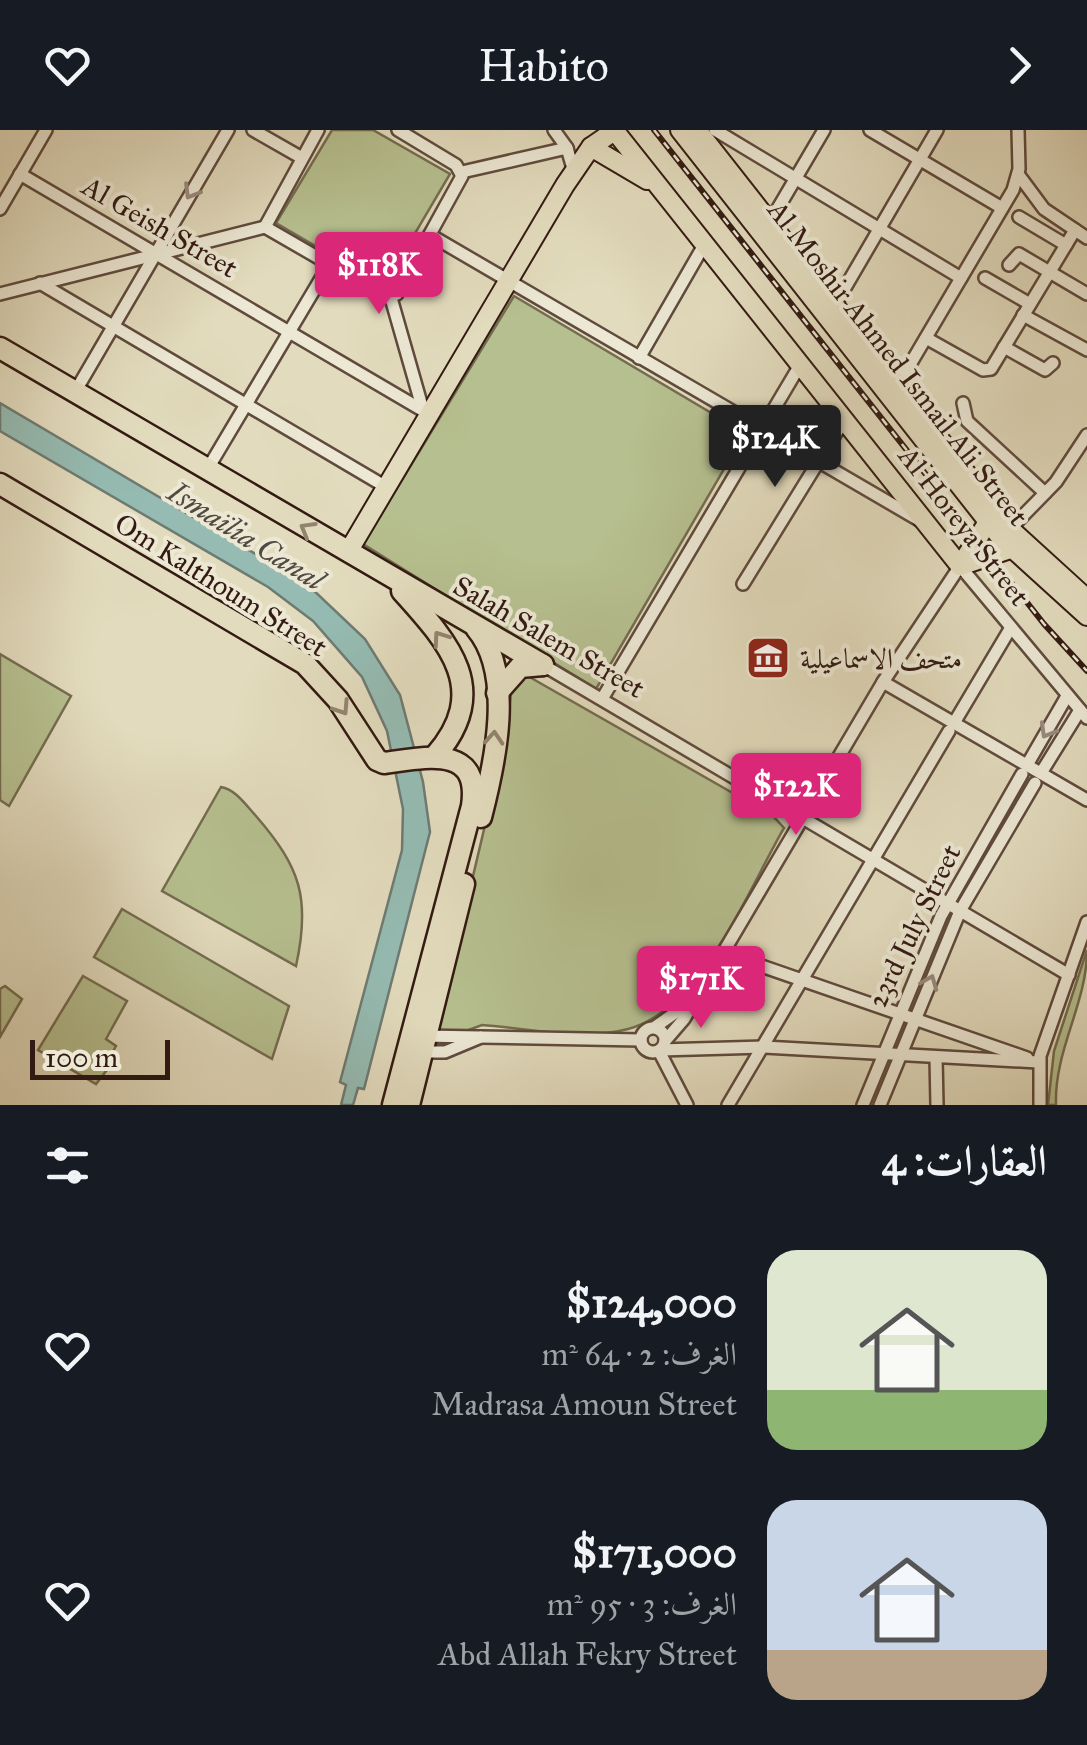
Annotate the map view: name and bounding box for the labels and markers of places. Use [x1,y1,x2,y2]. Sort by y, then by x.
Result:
pin: $118K [309,232,449,317]
pin: $124K [705,405,845,490]
museum icon: متحف الاسماعيلية [745,635,791,681]
place label: متحف الاسماعيلية [800,641,962,676]
pin: $122K [726,753,866,838]
pin: $171K [631,946,771,1031]

